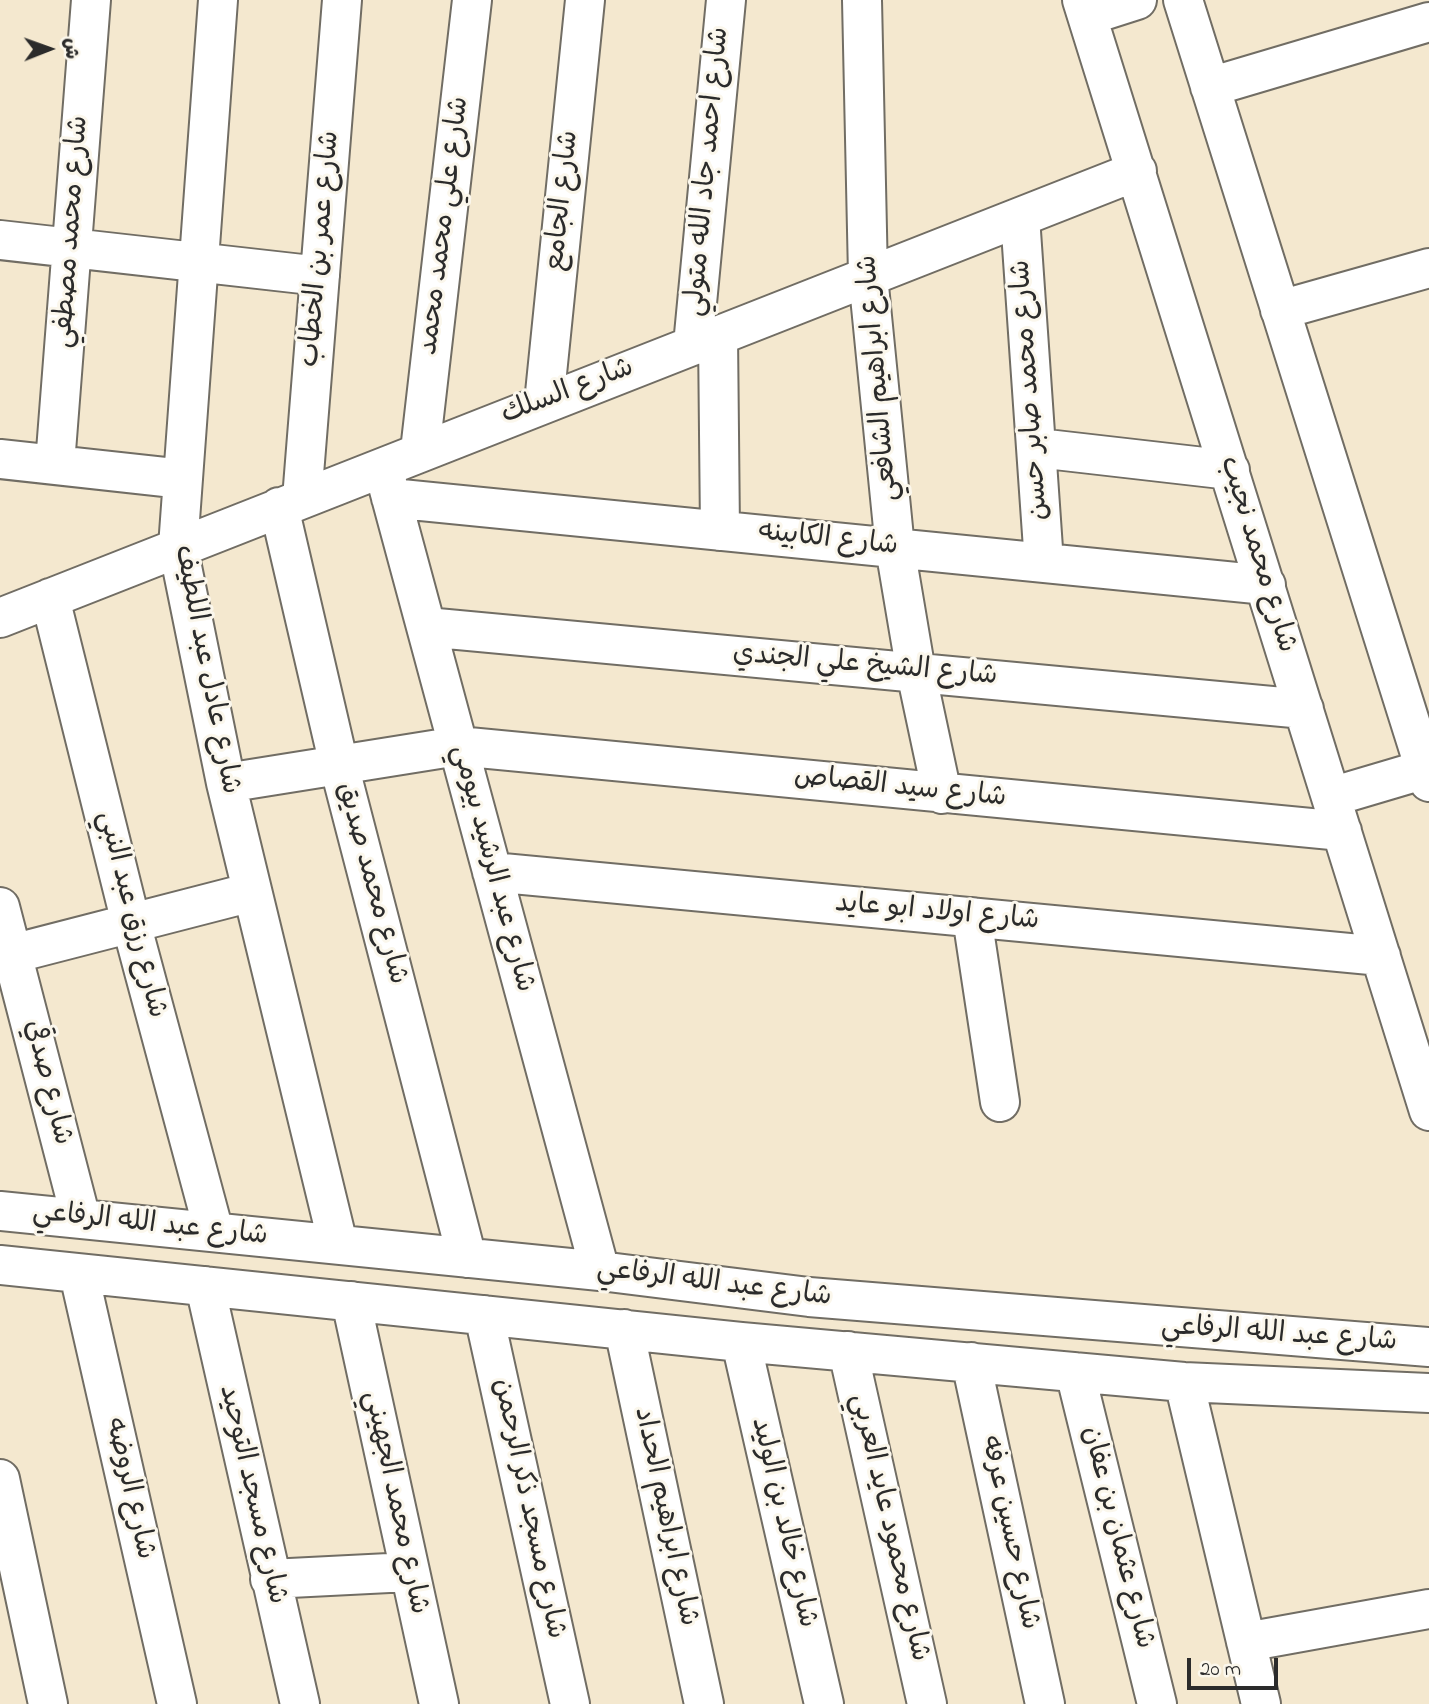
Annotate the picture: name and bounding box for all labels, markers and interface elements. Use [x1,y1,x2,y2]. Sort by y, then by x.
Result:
north arrow [14,14,84,84]
street label: شارع احمد جاد الله متولي [680,26,738,318]
text: ش [57,38,84,59]
street label: شارع علي محمد محمد [413,95,479,357]
street label: شارع محمد مصطفي [48,115,98,349]
street label: شارع الجامع [540,129,588,273]
street label: شارع عمر بن الخطاب [295,130,349,368]
street label: شارع ابراهيم الشافعي [852,253,908,503]
street label: شارع محمد صابر حسن [1006,259,1058,521]
street label: شارع السلك [497,352,639,434]
street label: شارع محمد نجيب [1210,453,1302,657]
street label: شارع الكابينه [757,517,899,565]
street label: شارع عادل عبد اللطيف [164,543,246,797]
street label: شارع الشيخ علي الجندي [731,639,999,695]
street label: شارع عبد الرشيد بيومي [442,742,540,996]
street label: شارع سيد القصاص [792,761,1008,817]
street label: شارع محمد صديق [327,779,413,989]
street label: شارع رزق عبد النبي [88,808,172,1022]
street label: شارع اولاد ابو عايد [833,888,1041,940]
street label: شارع صدقي [14,1017,78,1149]
street label: شارع عبد الله الرفاعي [31,1197,269,1255]
street label: شارع عبد الله الرفاعي [595,1254,833,1316]
street label: شارع عبد الله الرفاعي [1160,1311,1398,1361]
street label: شارع مسجد ذكر الرحمن [483,1376,571,1642]
street label: شارع مسجد التوحيد [209,1382,293,1608]
street label: شارع محمد الجهيني [354,1388,434,1618]
street label: شارع محمود عايد العربي [841,1391,935,1665]
street label: شارع ابراهيم الحداد [624,1404,704,1630]
street label: شارع الروضه [95,1415,161,1563]
street label: شارع خالد بن الوليد [741,1415,823,1631]
street label: شارع عثمان بن عفان [1072,1423,1160,1653]
street label: شارع حسين عرفه [971,1433,1045,1633]
scale bar [1191,1644,1282,1688]
text: 20 m [1200,1655,1241,1685]

